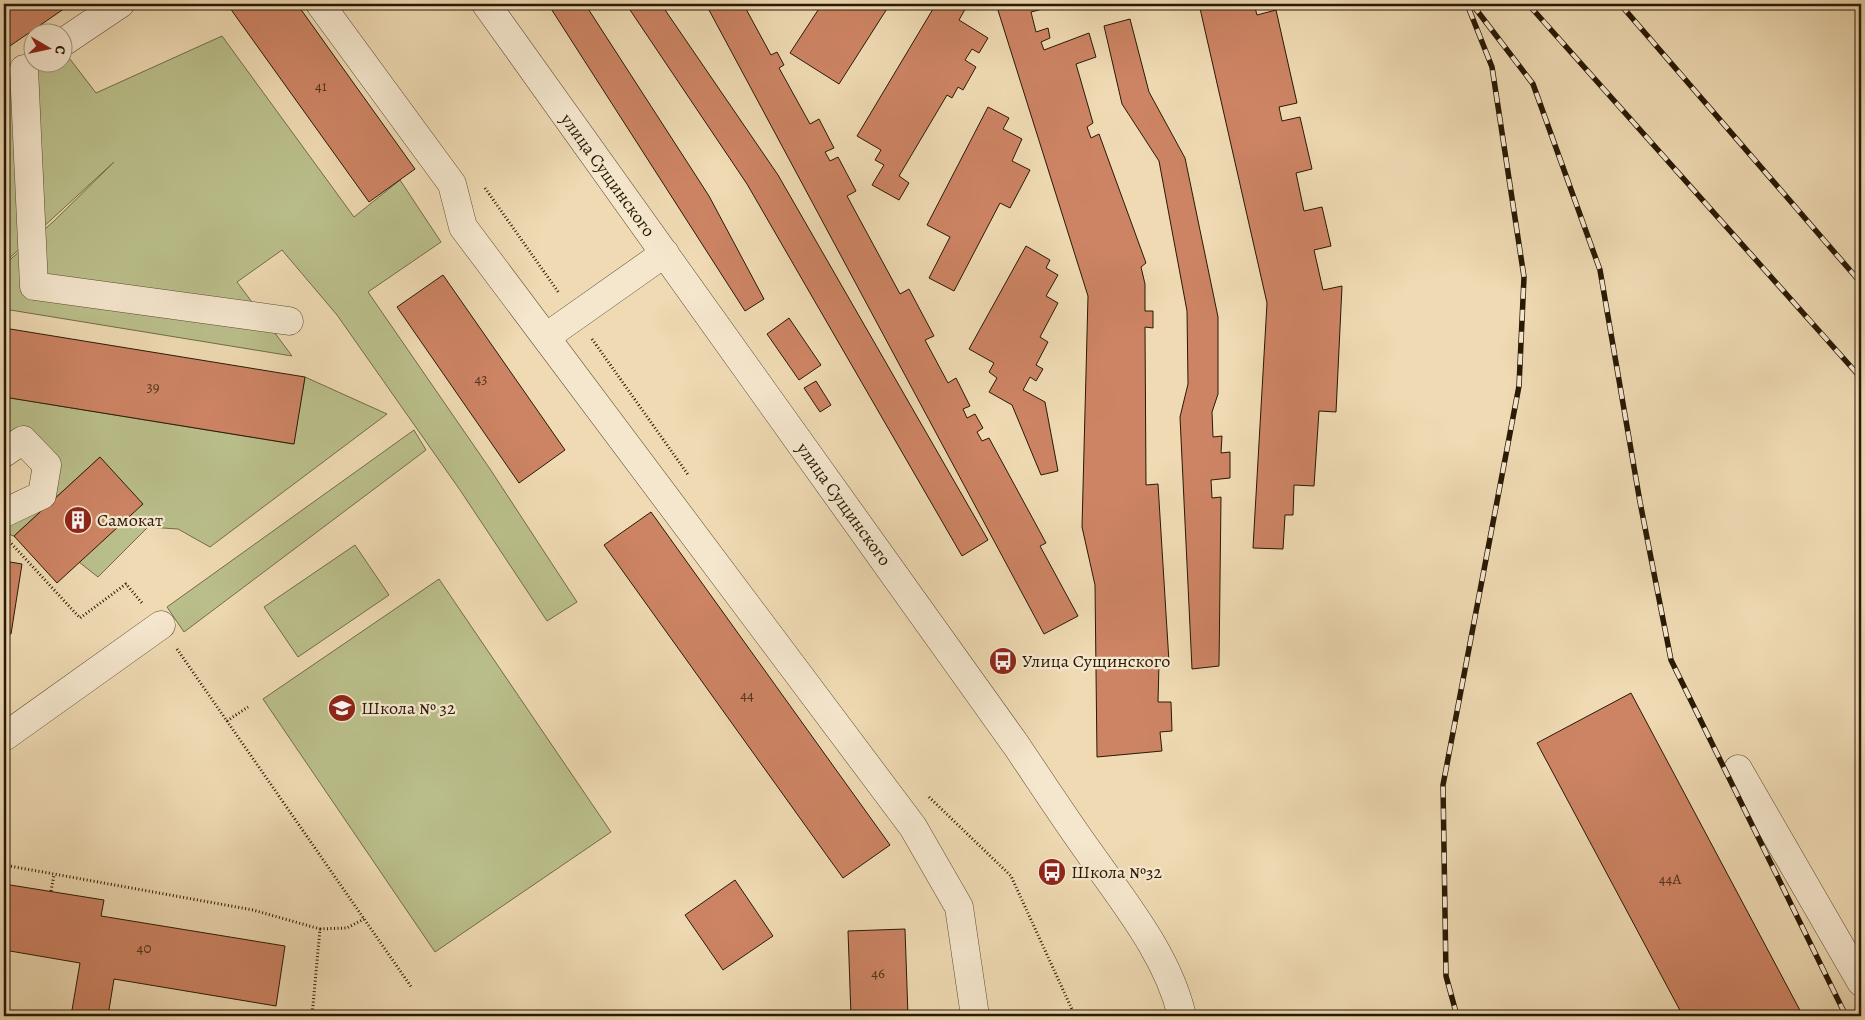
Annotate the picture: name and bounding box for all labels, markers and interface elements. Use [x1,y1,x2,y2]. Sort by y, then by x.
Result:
north arrow [22,22,72,72]
text: С [50,44,70,56]
house number: 41 [315,76,327,96]
street label: улица Сущинского [554,108,661,242]
house number: 43 [474,369,488,389]
house number: 39 [146,377,160,397]
street label: улица Сущинского [790,437,897,571]
building icon: Самокат [63,505,93,535]
place label: Самокат [97,508,163,532]
bus stop icon: Улица Сущинского [988,646,1018,676]
place label: Улица Сущинского [1022,649,1170,673]
house number: 44 [740,685,754,705]
school or university icon: Школа № 32 [327,693,357,723]
place label: Школа № 32 [361,696,456,720]
bus stop icon: Школа №32 [1037,857,1067,887]
place label: Школа №32 [1071,860,1163,884]
house number: 44А [1659,869,1681,889]
house number: 40 [137,938,151,958]
house number: 46 [871,963,885,983]

